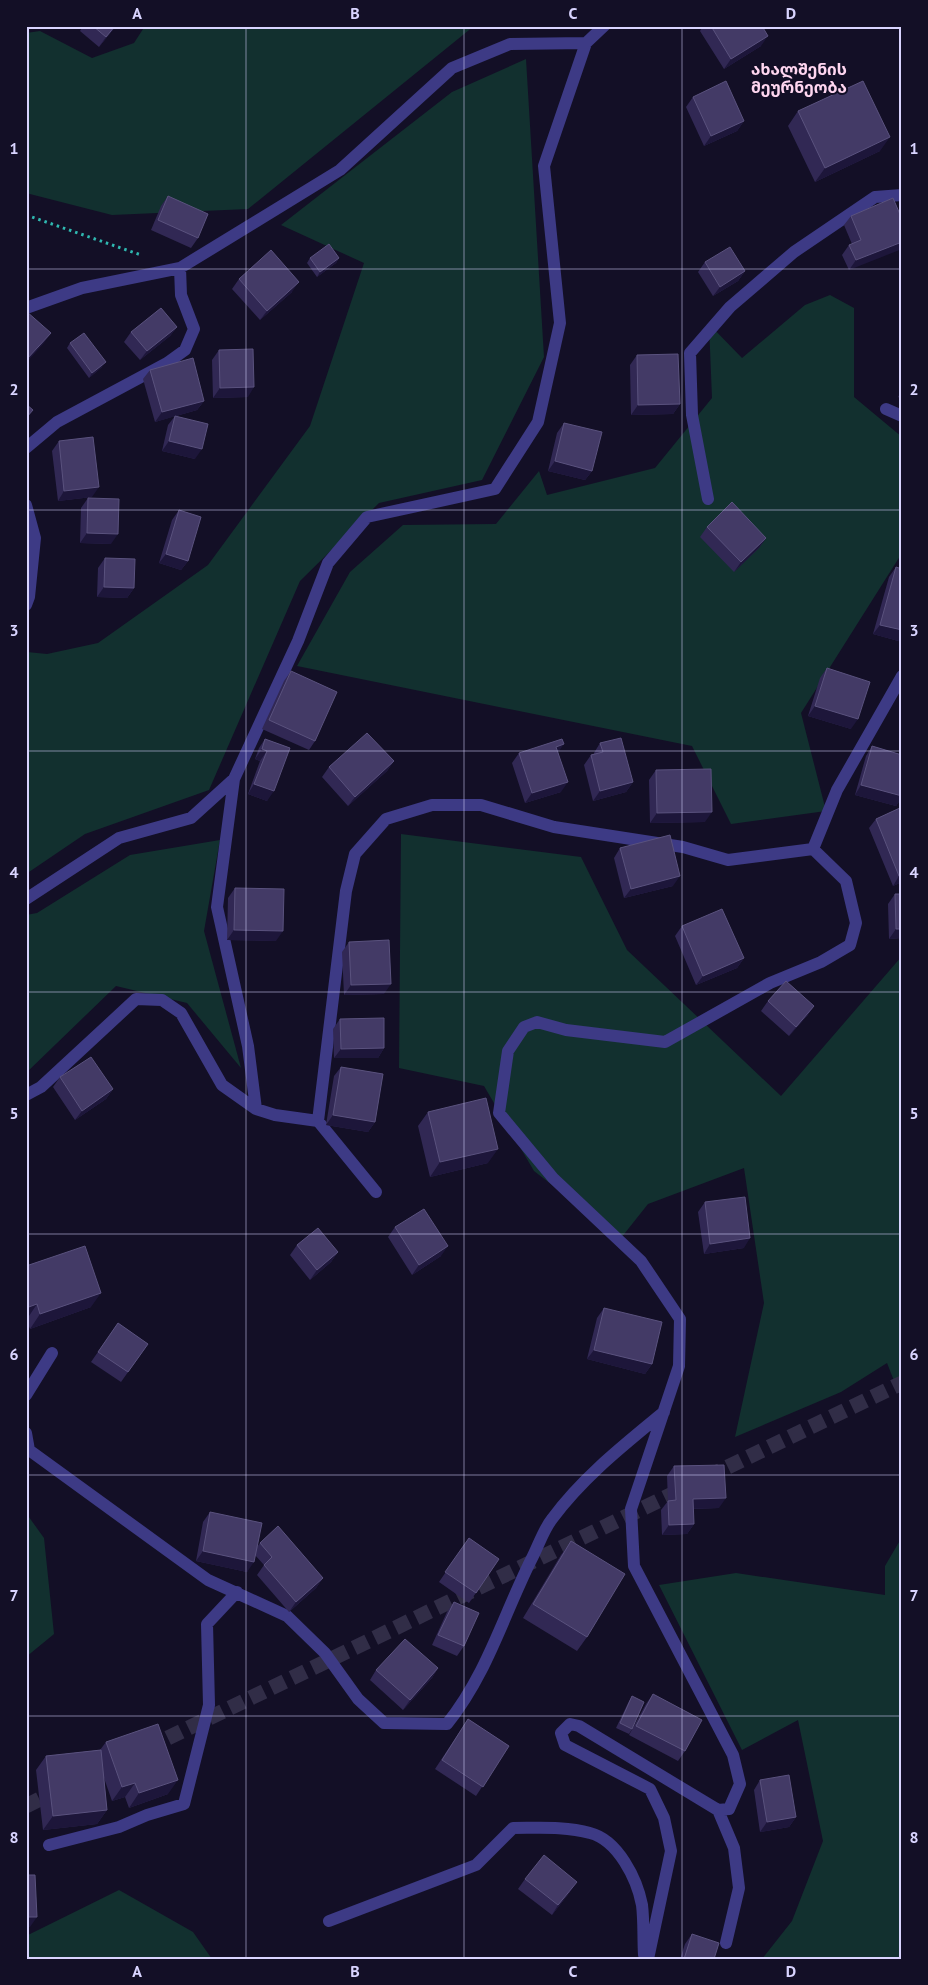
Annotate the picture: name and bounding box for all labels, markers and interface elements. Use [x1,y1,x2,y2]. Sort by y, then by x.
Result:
text: A [132,3,142,23]
text: B [350,3,360,23]
text: C [569,3,578,23]
text: D [786,3,796,23]
district label: ახალშენის მეურნეობა [751,59,847,97]
text: 1 [9,138,19,158]
text: 1 [909,138,919,158]
text: 2 [9,379,19,399]
text: 2 [909,379,919,399]
text: 3 [9,620,19,640]
text: 3 [909,620,919,640]
text: 4 [9,862,19,882]
text: 4 [909,862,919,882]
text: 5 [9,1103,19,1123]
text: 5 [909,1103,919,1123]
text: 6 [9,1344,19,1364]
text: 6 [909,1344,919,1364]
text: 7 [9,1585,19,1605]
text: 7 [909,1585,919,1605]
text: 8 [9,1827,19,1847]
text: 8 [909,1827,919,1847]
text: A [132,1961,142,1981]
text: B [350,1961,360,1981]
text: C [569,1961,578,1981]
text: D [786,1961,796,1981]

